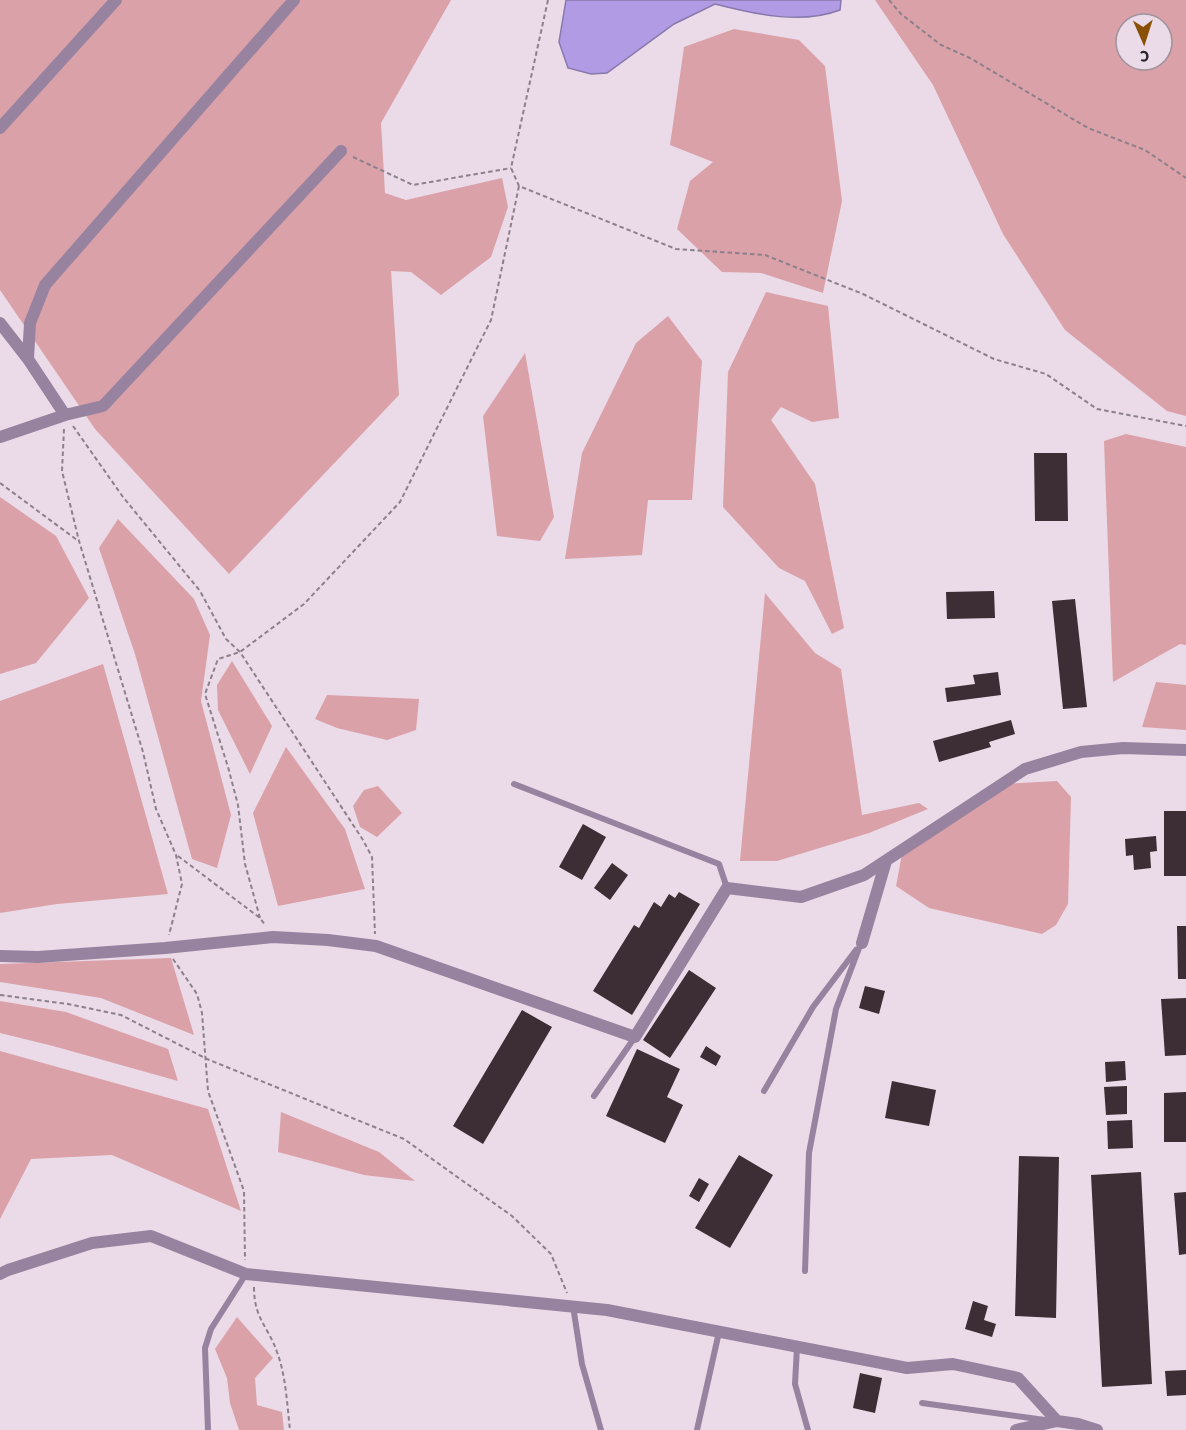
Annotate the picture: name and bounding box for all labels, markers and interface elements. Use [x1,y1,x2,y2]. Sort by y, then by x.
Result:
north arrow [1114,12,1174,72]
text: С [1140,45,1150,67]

